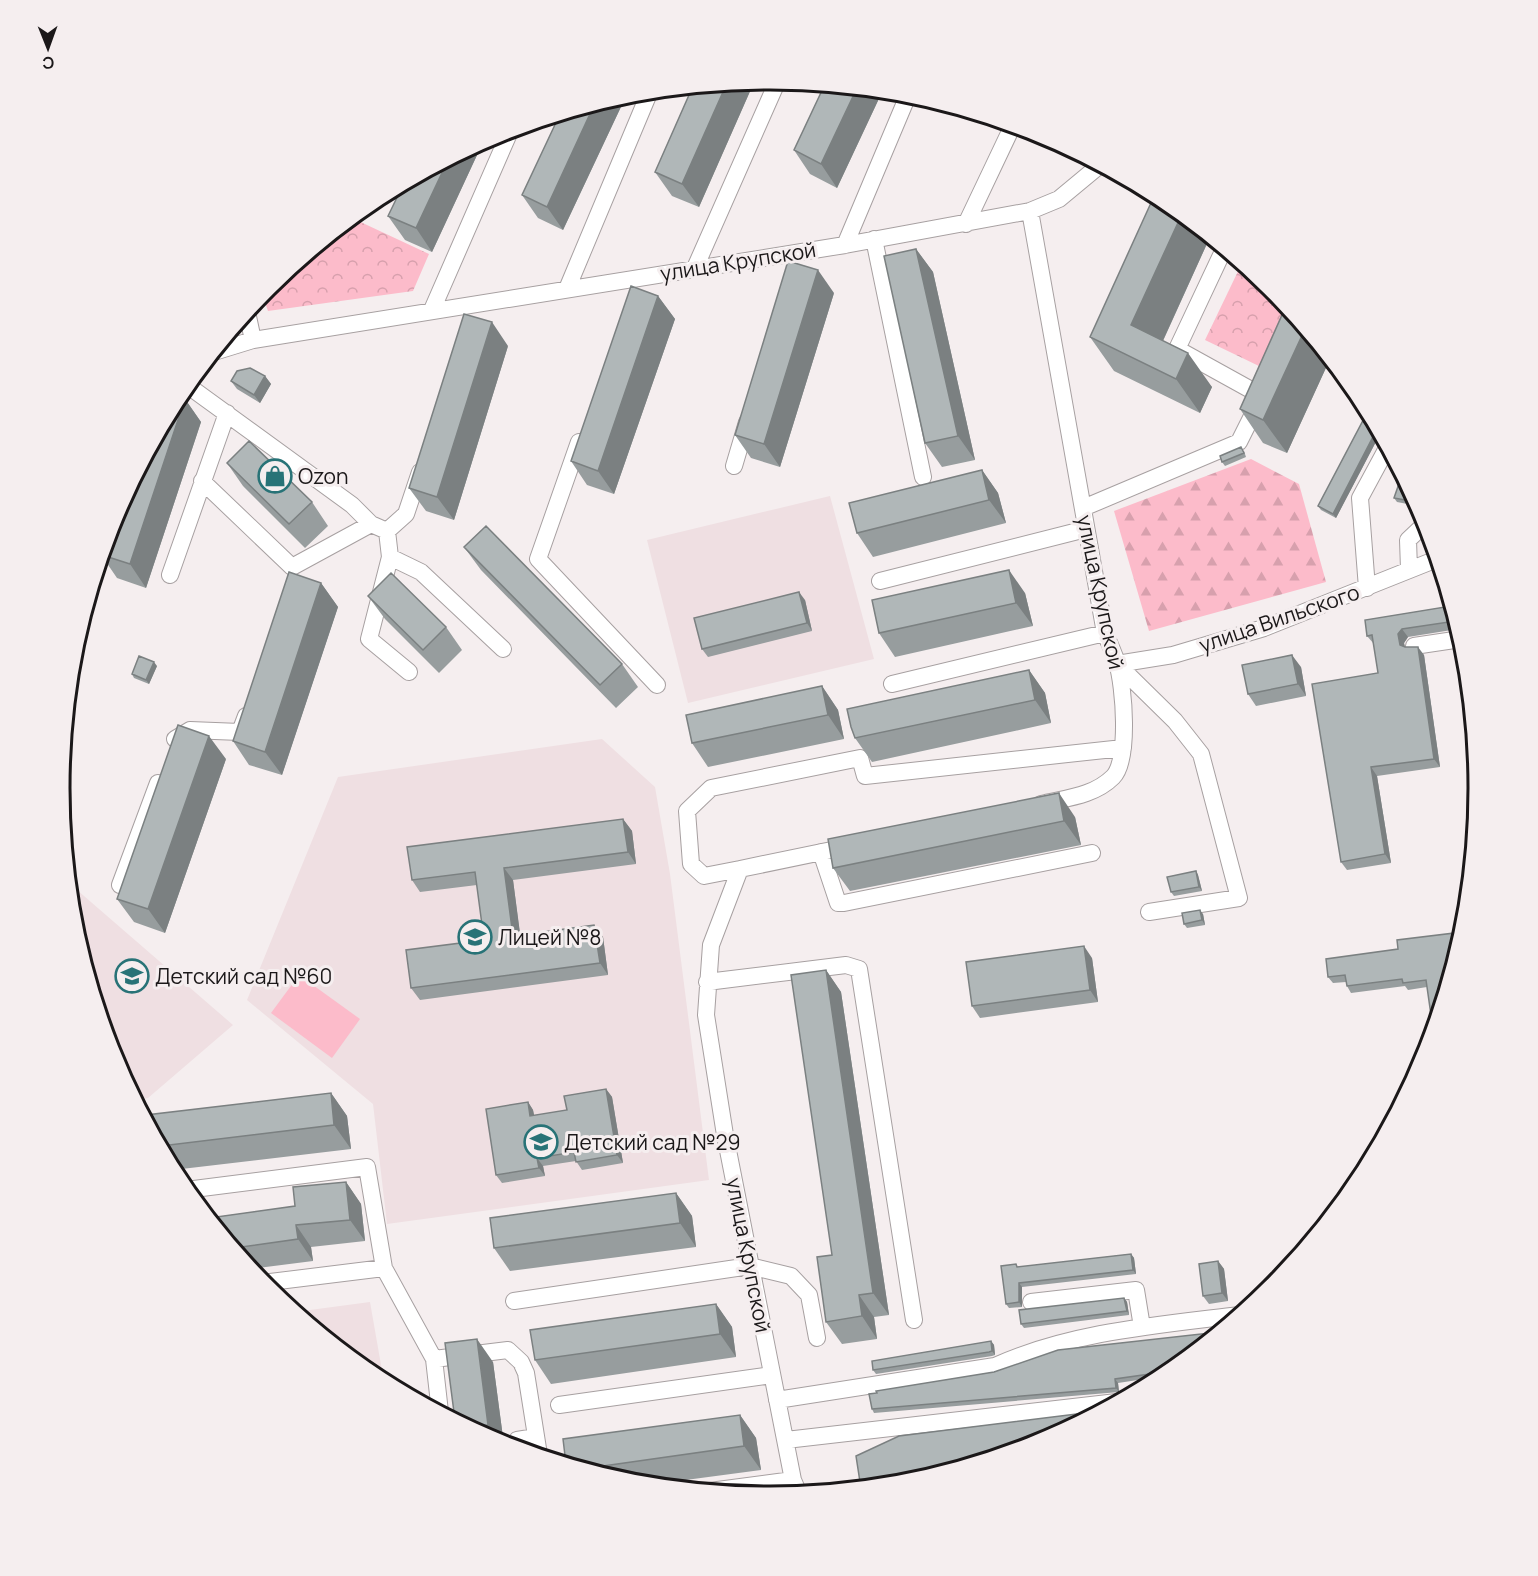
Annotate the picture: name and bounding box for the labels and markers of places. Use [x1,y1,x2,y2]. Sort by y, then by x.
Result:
shop icon: Ozon [257,458,293,494]
place label: Ozon [298,462,348,490]
school or university icon: Лицей №8 [457,919,493,955]
place label: Лицей №8 [498,923,601,951]
school or university icon: Детский сад №60 [114,958,150,994]
place label: Детский сад №60 [155,962,332,990]
school or university icon: Детский сад №29 [523,1124,559,1160]
place label: Детский сад №29 [564,1128,740,1156]

